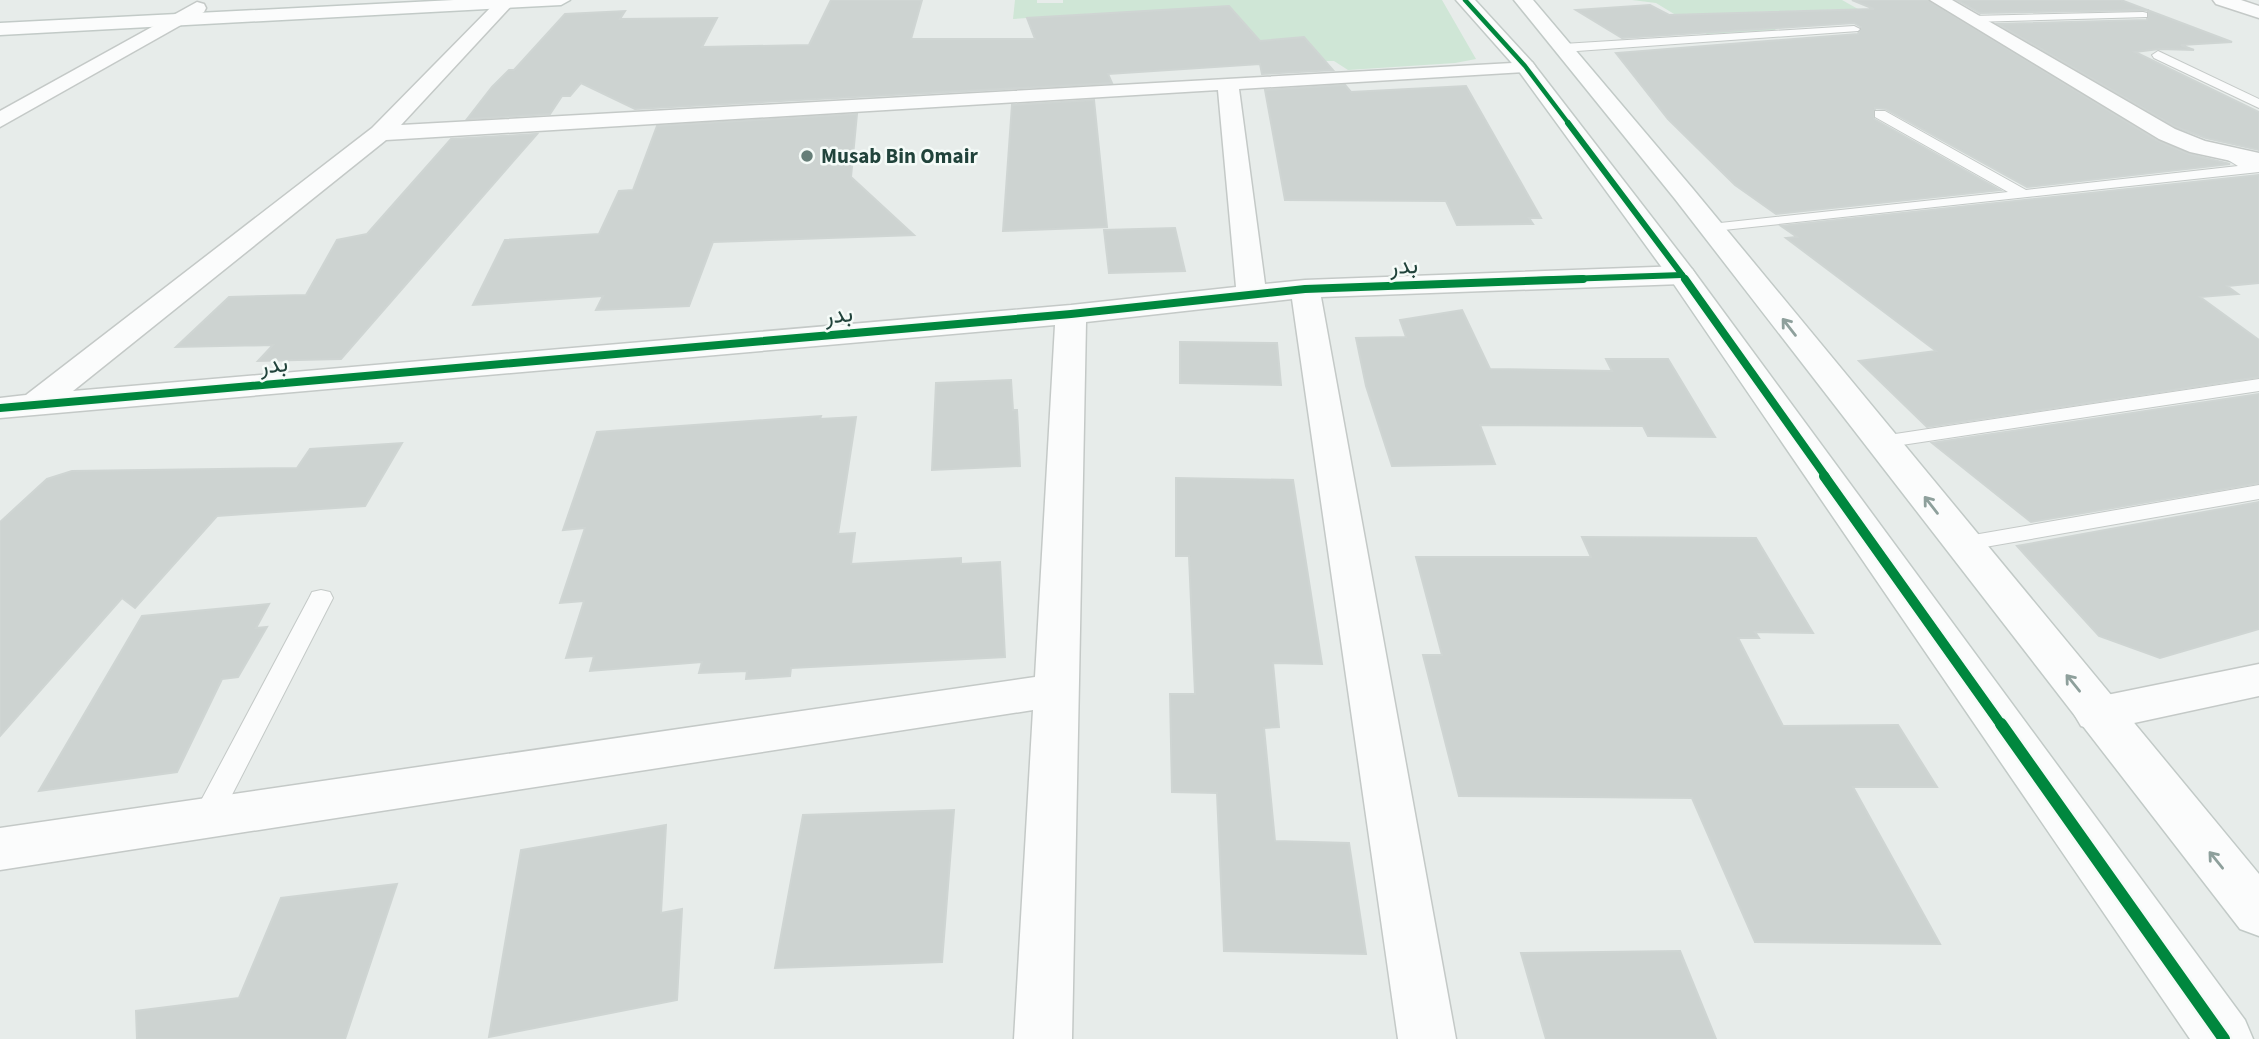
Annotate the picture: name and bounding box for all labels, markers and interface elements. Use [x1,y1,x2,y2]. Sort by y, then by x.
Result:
place label: Musab Bin Omair [821,141,978,171]
marker: Musab Bin Omair [799,148,815,164]
street label: بدر [1388,248,1419,284]
street label: بدر [823,296,855,334]
one-way arrow [1782,319,1797,337]
street label: بدر [258,346,290,384]
one-way arrow [1924,496,1939,515]
one-way arrow [2066,674,2081,693]
one-way arrow [2208,851,2224,869]

